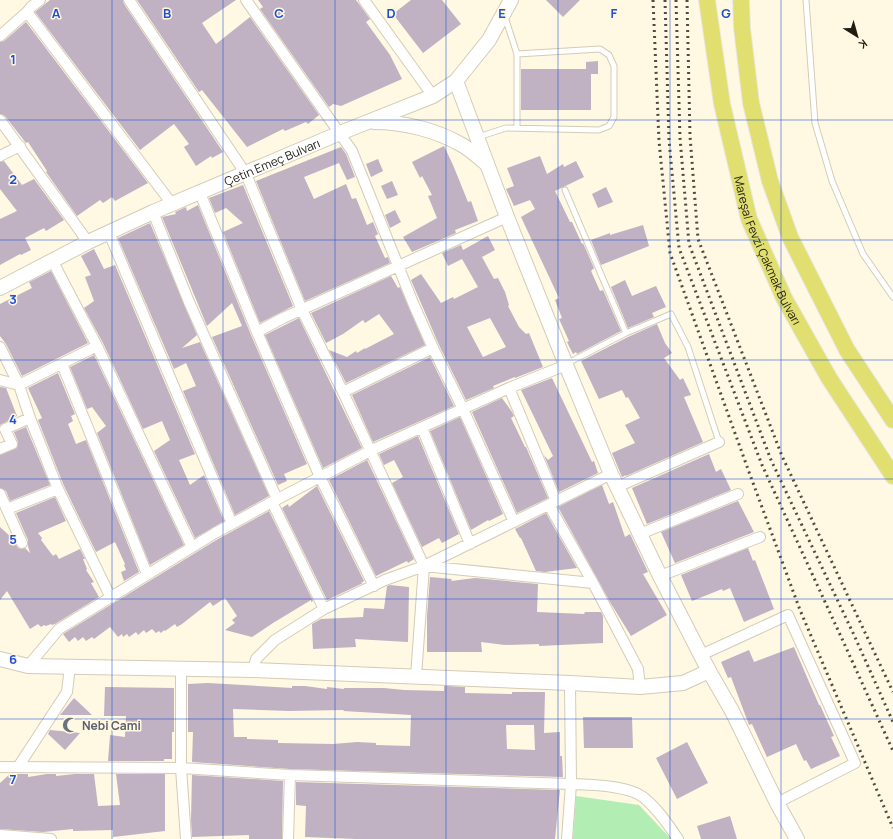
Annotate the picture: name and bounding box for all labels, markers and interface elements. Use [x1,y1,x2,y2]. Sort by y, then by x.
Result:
text: A [52,4,61,22]
text: B [163,4,171,22]
text: C [274,4,284,22]
text: D [386,4,396,22]
text: E [498,4,506,22]
text: F [611,4,618,22]
text: G [721,4,731,22]
north arrow [837,16,877,56]
text: K [855,36,871,53]
text: 1 [10,50,16,68]
street label: Çetin Emeç Bulvarı [221,134,323,190]
text: 2 [9,170,17,188]
street label: Mareşal Fevzi Çakmak Bulvarı [731,174,806,328]
text: 3 [9,290,17,308]
text: 4 [9,410,17,428]
text: 5 [9,530,17,548]
text: 6 [9,650,17,668]
mosque icon: Nebi Cami [61,716,79,734]
place label: Nebi Cami [82,717,141,734]
text: 7 [10,770,17,788]

